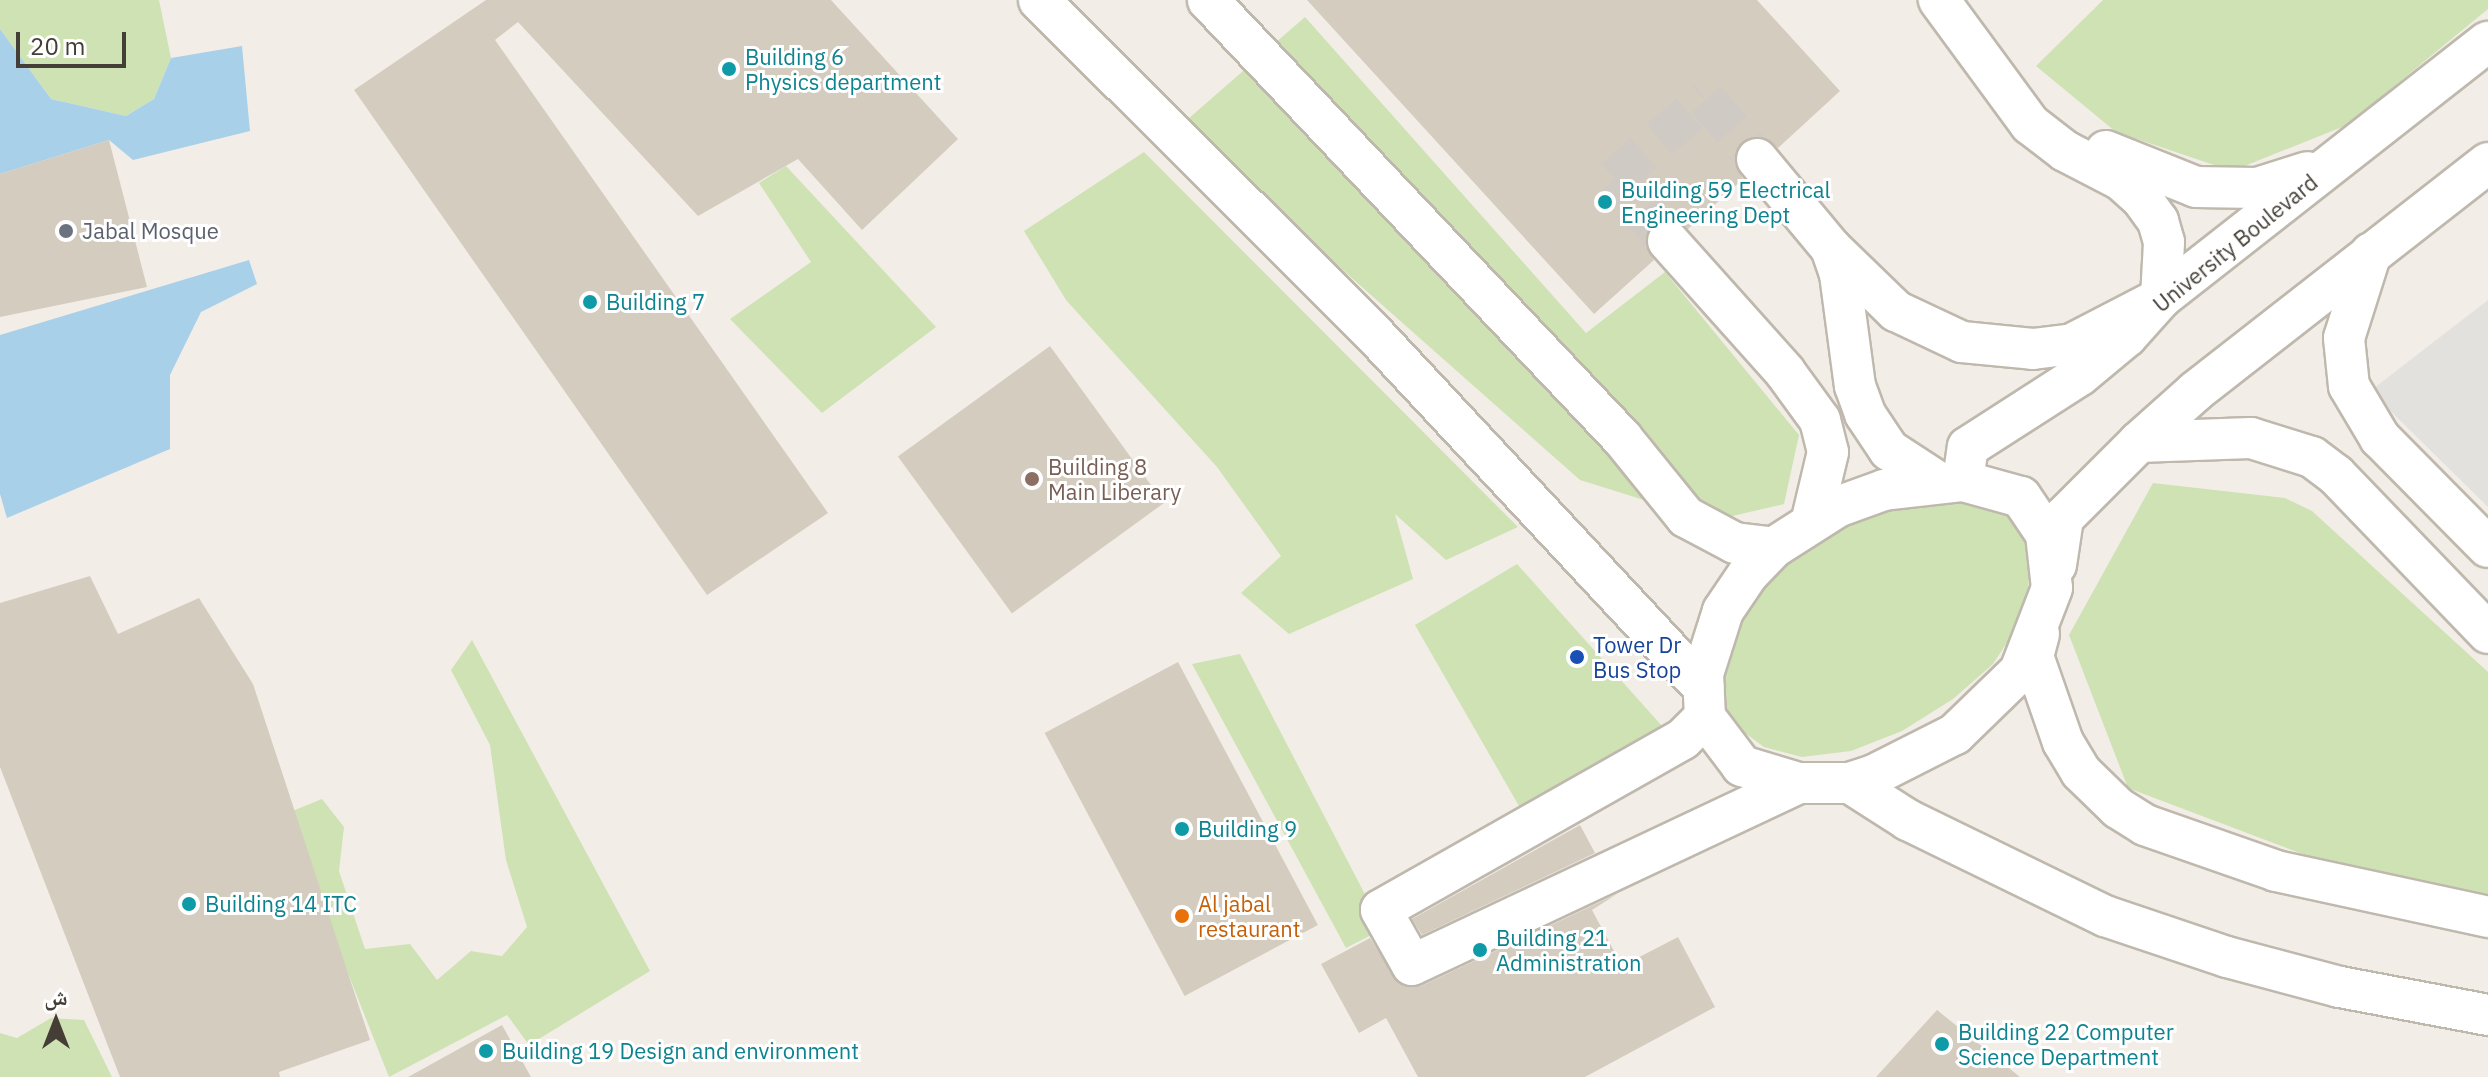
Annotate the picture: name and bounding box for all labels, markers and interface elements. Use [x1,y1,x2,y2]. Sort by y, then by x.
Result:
scale bar [20,16,130,66]
text: 20 m [30,30,85,62]
place label: Building 6 Physics department [745,43,941,94]
marker: Building 6 Physics department [720,60,738,78]
street label: University Boulevard [2147,169,2323,317]
place label: Building 59 Electrical Engineering Dept [1621,176,1831,228]
marker: Building 59 Electrical Engineering Dept [1596,193,1614,211]
place label: Jabal Mosque [82,218,219,244]
marker: Jabal Mosque [57,222,75,240]
place label: Building 7 [606,289,705,315]
marker: Building 7 [581,293,599,311]
place label: Building 8 Main Liberary [1048,453,1181,504]
marker: Building 8 Main Liberary [1023,470,1041,488]
place label: Tower Dr Bus Stop [1593,631,1681,682]
marker: Tower Dr Bus Stop [1568,648,1586,666]
place label: Building 9 [1198,816,1297,842]
marker: Building 9 [1173,820,1191,838]
place label: Al jabal restaurant [1198,890,1301,942]
place label: Building 14 ITC [205,891,357,917]
marker: Building 14 ITC [180,895,198,913]
marker: Al jabal restaurant [1173,907,1191,925]
place label: Building 21 Administration [1496,924,1642,976]
marker: Building 21 Administration [1471,941,1489,959]
north arrow [16,981,96,1061]
text: ش [44,982,68,1011]
place label: Building 22 Computer Science Department [1958,1018,2174,1070]
marker: Building 22 Computer Science Department [1933,1035,1951,1053]
place label: Building 19 Design and environment [502,1038,859,1064]
marker: Building 19 Design and environment [477,1042,495,1060]

